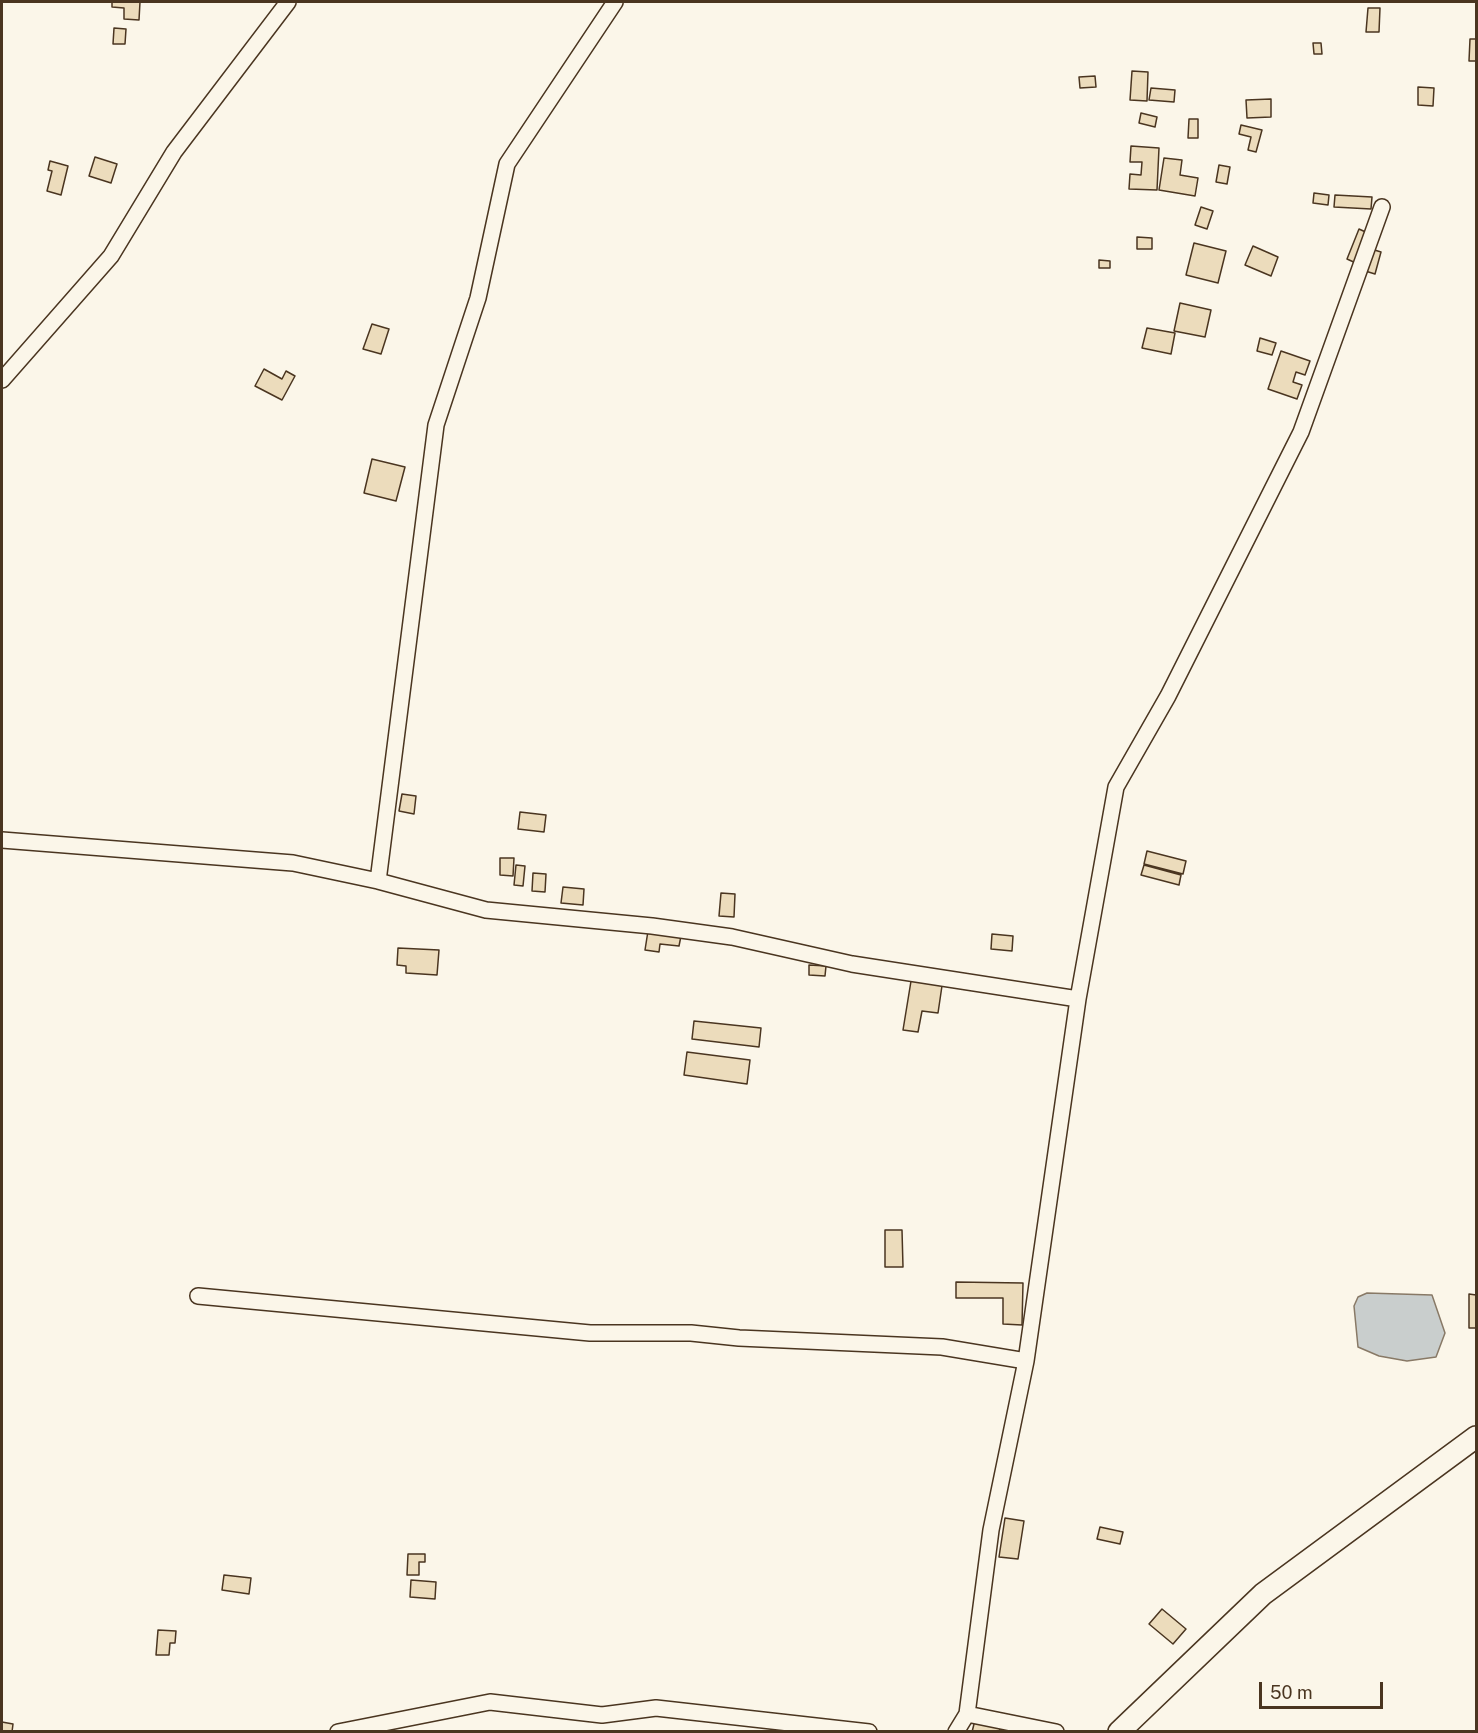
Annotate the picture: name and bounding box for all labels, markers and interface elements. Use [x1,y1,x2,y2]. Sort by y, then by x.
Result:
scale bar [1262,1670,1386,1708]
text: 50 m [1270,1682,1313,1703]

